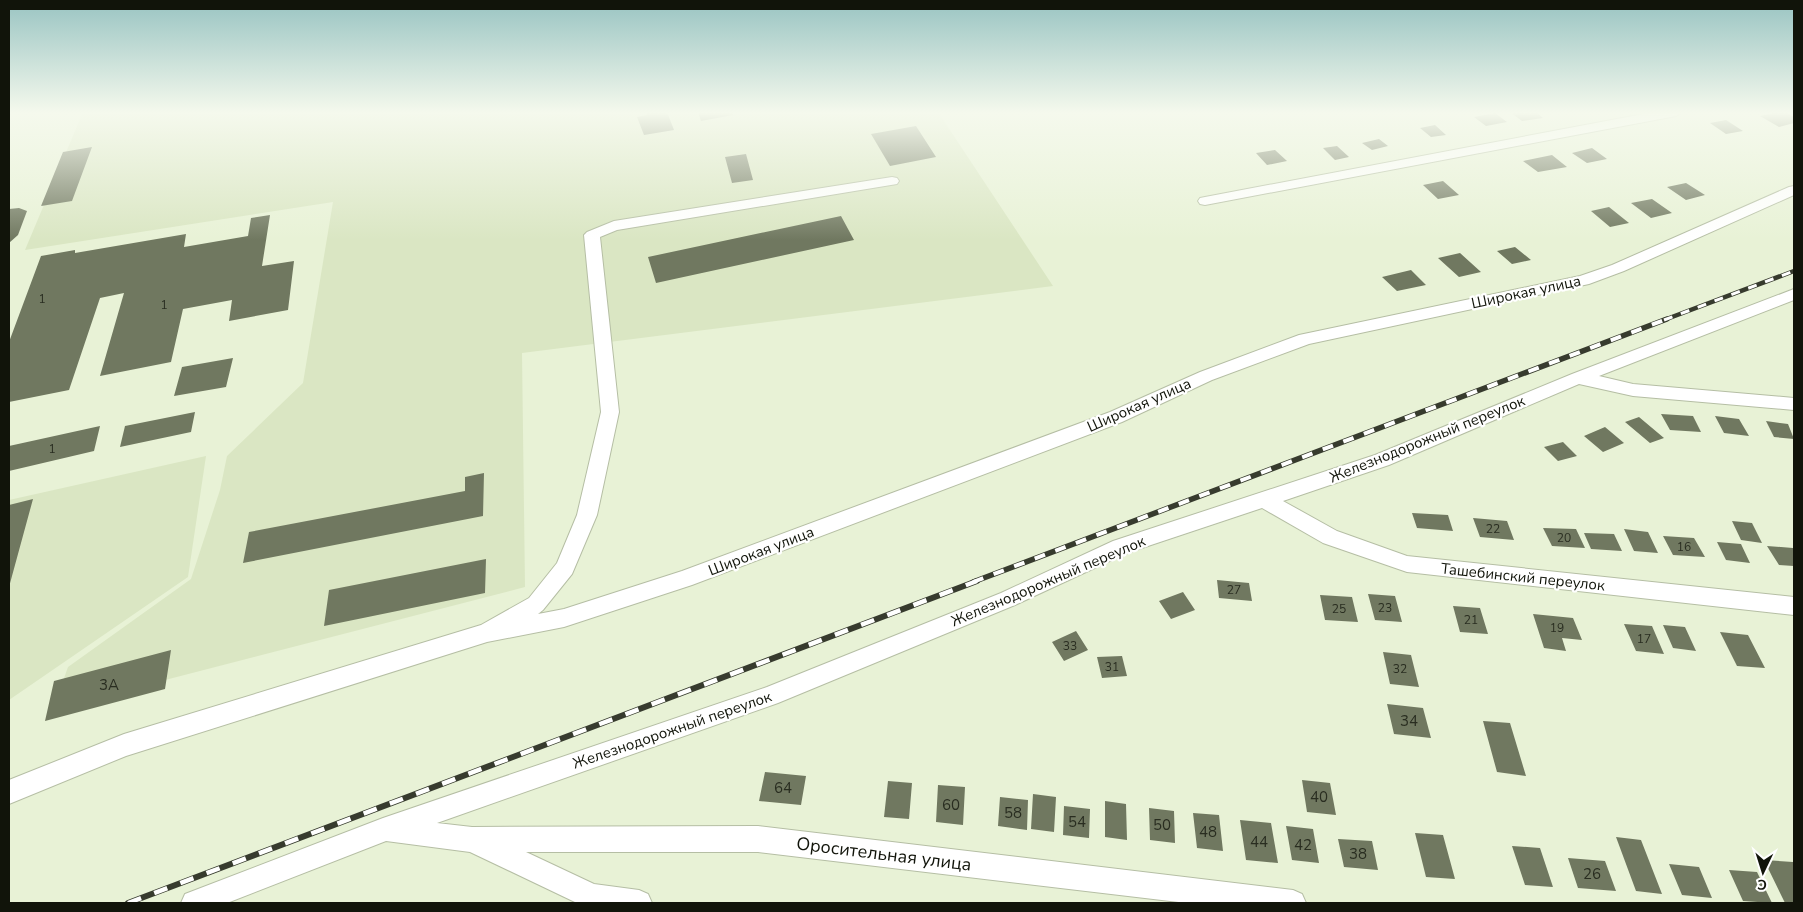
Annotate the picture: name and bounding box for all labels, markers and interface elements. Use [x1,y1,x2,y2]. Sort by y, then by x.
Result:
street label: Широкая улица [1469,271,1583,313]
house number: 1 [38,291,46,307]
house number: 1 [160,297,168,313]
street label: Широкая улица [1084,373,1194,437]
street label: Железнодорожный переулок [1326,391,1528,487]
house number: 1 [48,441,56,457]
house number: 22 [1486,521,1500,537]
street label: Широкая улица [705,522,817,580]
house number: 20 [1557,530,1571,546]
street label: Железнодорожный переулок [948,531,1148,631]
house number: 16 [1677,539,1691,555]
street label: Ташебинский переулок [1440,558,1606,596]
house number: 27 [1227,582,1241,598]
house number: 23 [1378,600,1392,616]
house number: 25 [1332,601,1346,617]
house number: 21 [1464,612,1478,628]
house number: 19 [1550,620,1564,636]
house number: 17 [1637,631,1651,647]
house number: 33 [1063,638,1077,654]
house number: 31 [1105,659,1119,675]
house number: 32 [1393,661,1407,677]
house number: 3А [99,675,119,695]
street label: Железнодорожный переулок [570,686,774,774]
house number: 34 [1400,711,1418,731]
house number: 64 [774,778,792,798]
house number: 40 [1310,787,1328,807]
house number: 60 [942,795,960,815]
house number: 58 [1004,803,1022,823]
house number: 54 [1068,812,1086,832]
house number: 50 [1153,815,1171,835]
house number: 48 [1199,822,1217,842]
street label: Оросительная улица [795,831,973,877]
house number: 44 [1250,832,1268,852]
house number: 42 [1294,835,1312,855]
house number: 38 [1349,844,1367,864]
north arrow [1738,847,1788,897]
house number: 26 [1583,864,1601,884]
text: С [1756,875,1768,894]

